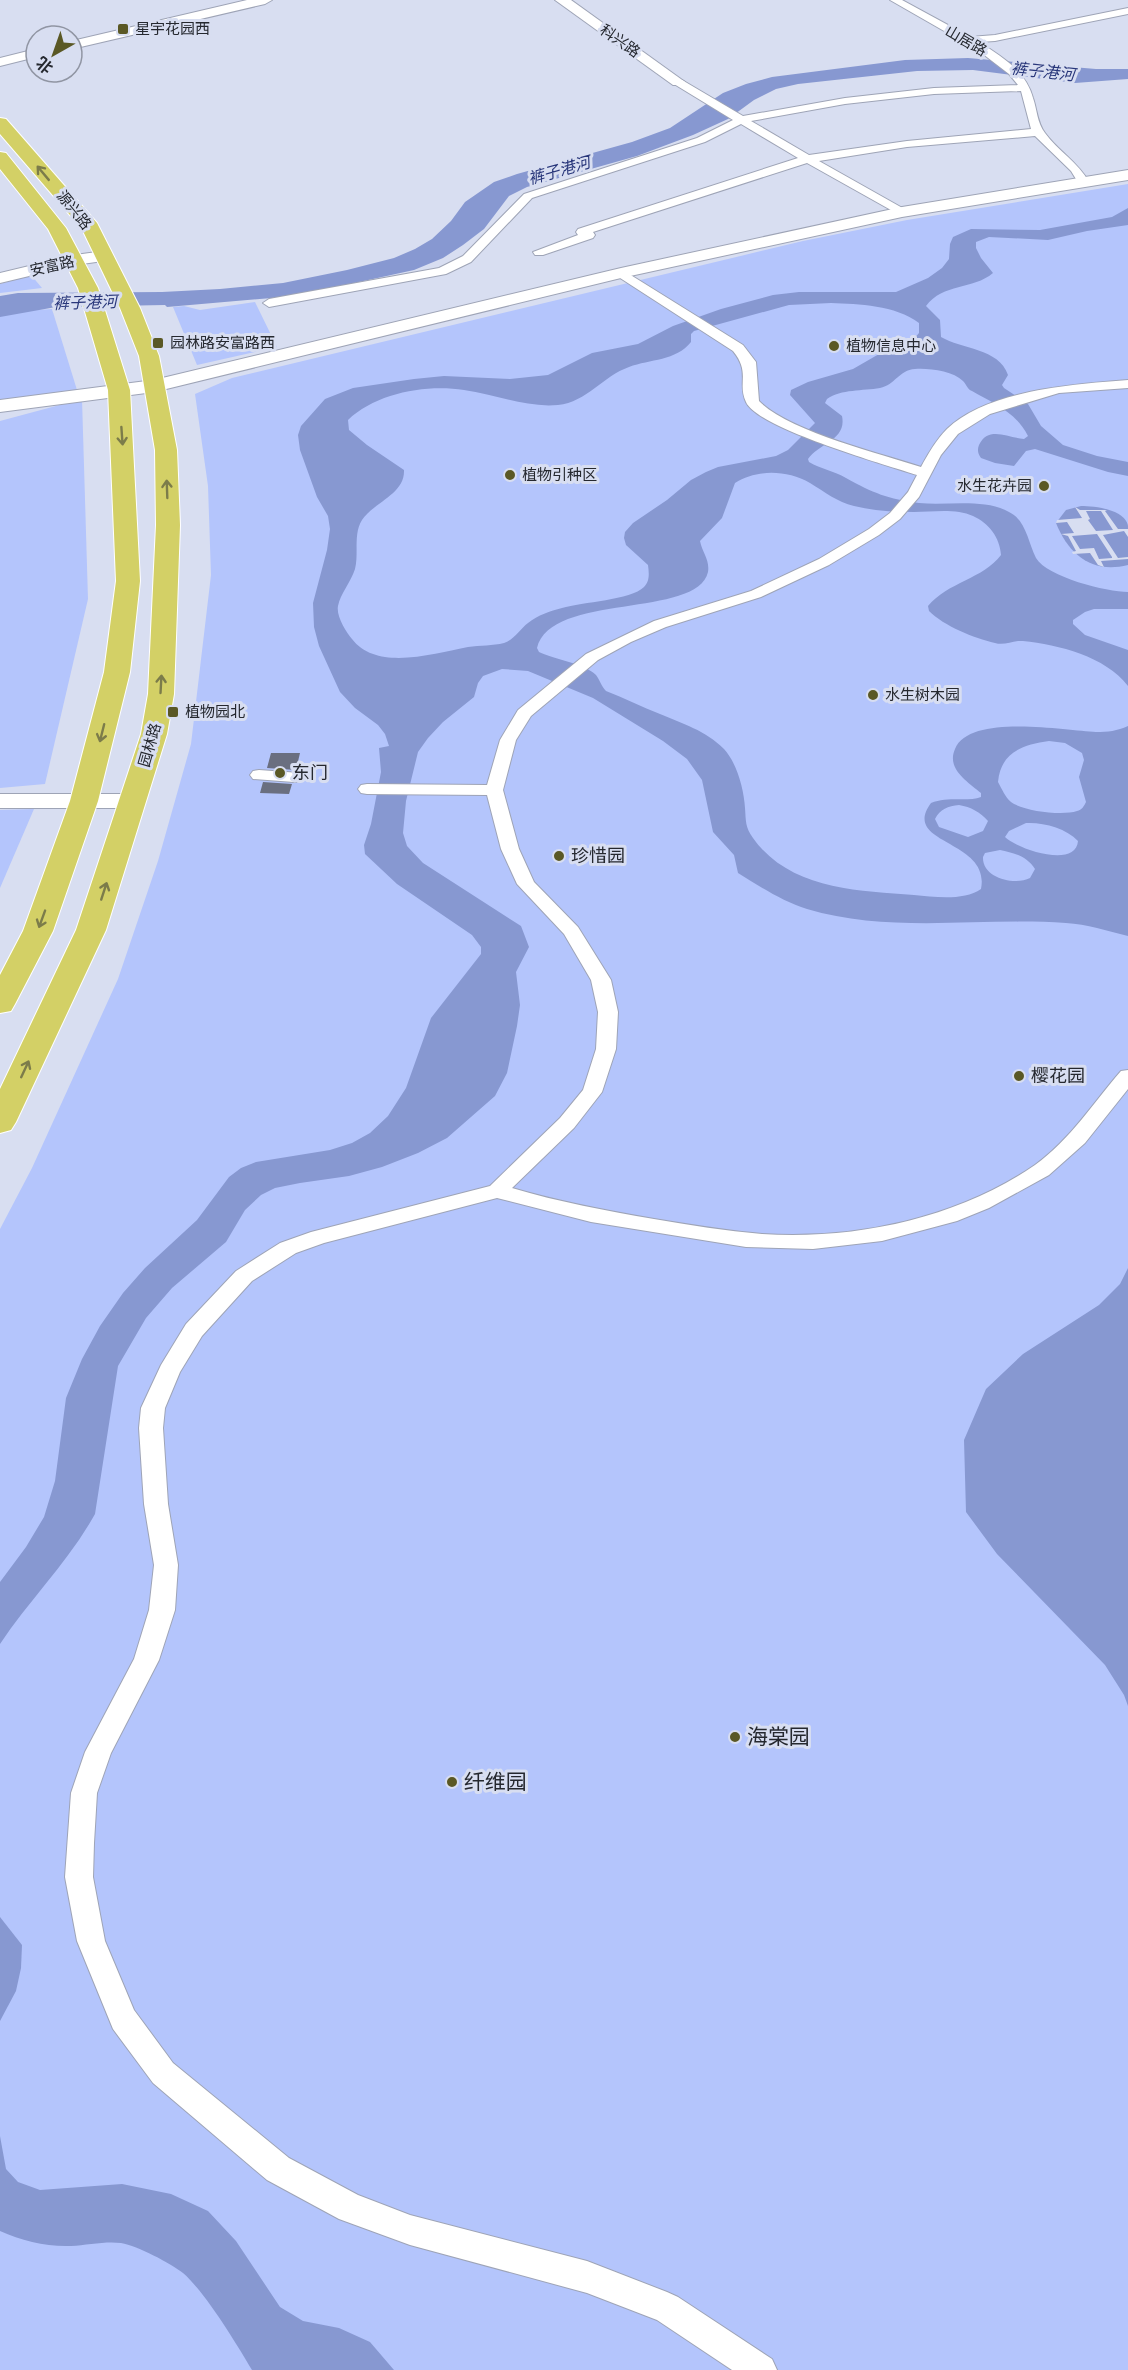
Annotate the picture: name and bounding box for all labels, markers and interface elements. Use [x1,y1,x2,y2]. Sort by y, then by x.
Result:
place label: 星宇花园西 [135,20,210,38]
street label: 科兴路 [596,21,644,61]
marker: 星宇花园西 [116,22,130,36]
street label: 山居路 [942,22,990,60]
north arrow [24,24,84,84]
text: 北 [32,53,57,78]
water label: 裤子港河 [1010,59,1079,85]
water label: 裤子港河 [526,152,595,188]
one-way arrow [37,165,50,181]
street label: 源兴路 [53,187,95,233]
street label: 安富路 [28,252,76,280]
water label: 裤子港河 [53,292,120,313]
place label: 园林路安富路西 [170,334,275,352]
marker: 园林路安富路西 [151,336,165,350]
place label: 植物信息中心 [846,337,936,355]
marker: 植物信息中心 [827,339,841,353]
one-way arrow [117,426,128,445]
place label: 植物引种区 [522,466,597,484]
marker: 植物引种区 [503,468,517,482]
place label: 水生花卉园 [957,477,1032,495]
one-way arrow [161,479,173,499]
marker: 水生花卉园 [1037,479,1051,493]
one-way arrow [156,674,167,694]
place label: 水生树木园 [885,686,960,704]
marker: 水生树木园 [866,688,880,702]
place label: 植物园北 [185,703,245,721]
marker: 植物园北 [166,705,180,719]
street label: 园林路 [135,721,165,769]
one-way arrow [96,724,108,743]
place label: 东门 [292,762,328,784]
marker: 东门 [273,766,287,780]
place label: 珍惜园 [571,845,625,867]
marker: 珍惜园 [552,849,566,863]
one-way arrow [99,882,110,901]
one-way arrow [36,909,47,928]
one-way arrow [20,1061,32,1079]
place label: 樱花园 [1031,1065,1085,1087]
marker: 樱花园 [1012,1069,1026,1083]
place label: 海棠园 [747,1724,810,1749]
marker: 海棠园 [728,1730,742,1744]
place label: 纤维园 [464,1769,527,1794]
marker: 纤维园 [445,1775,459,1789]

